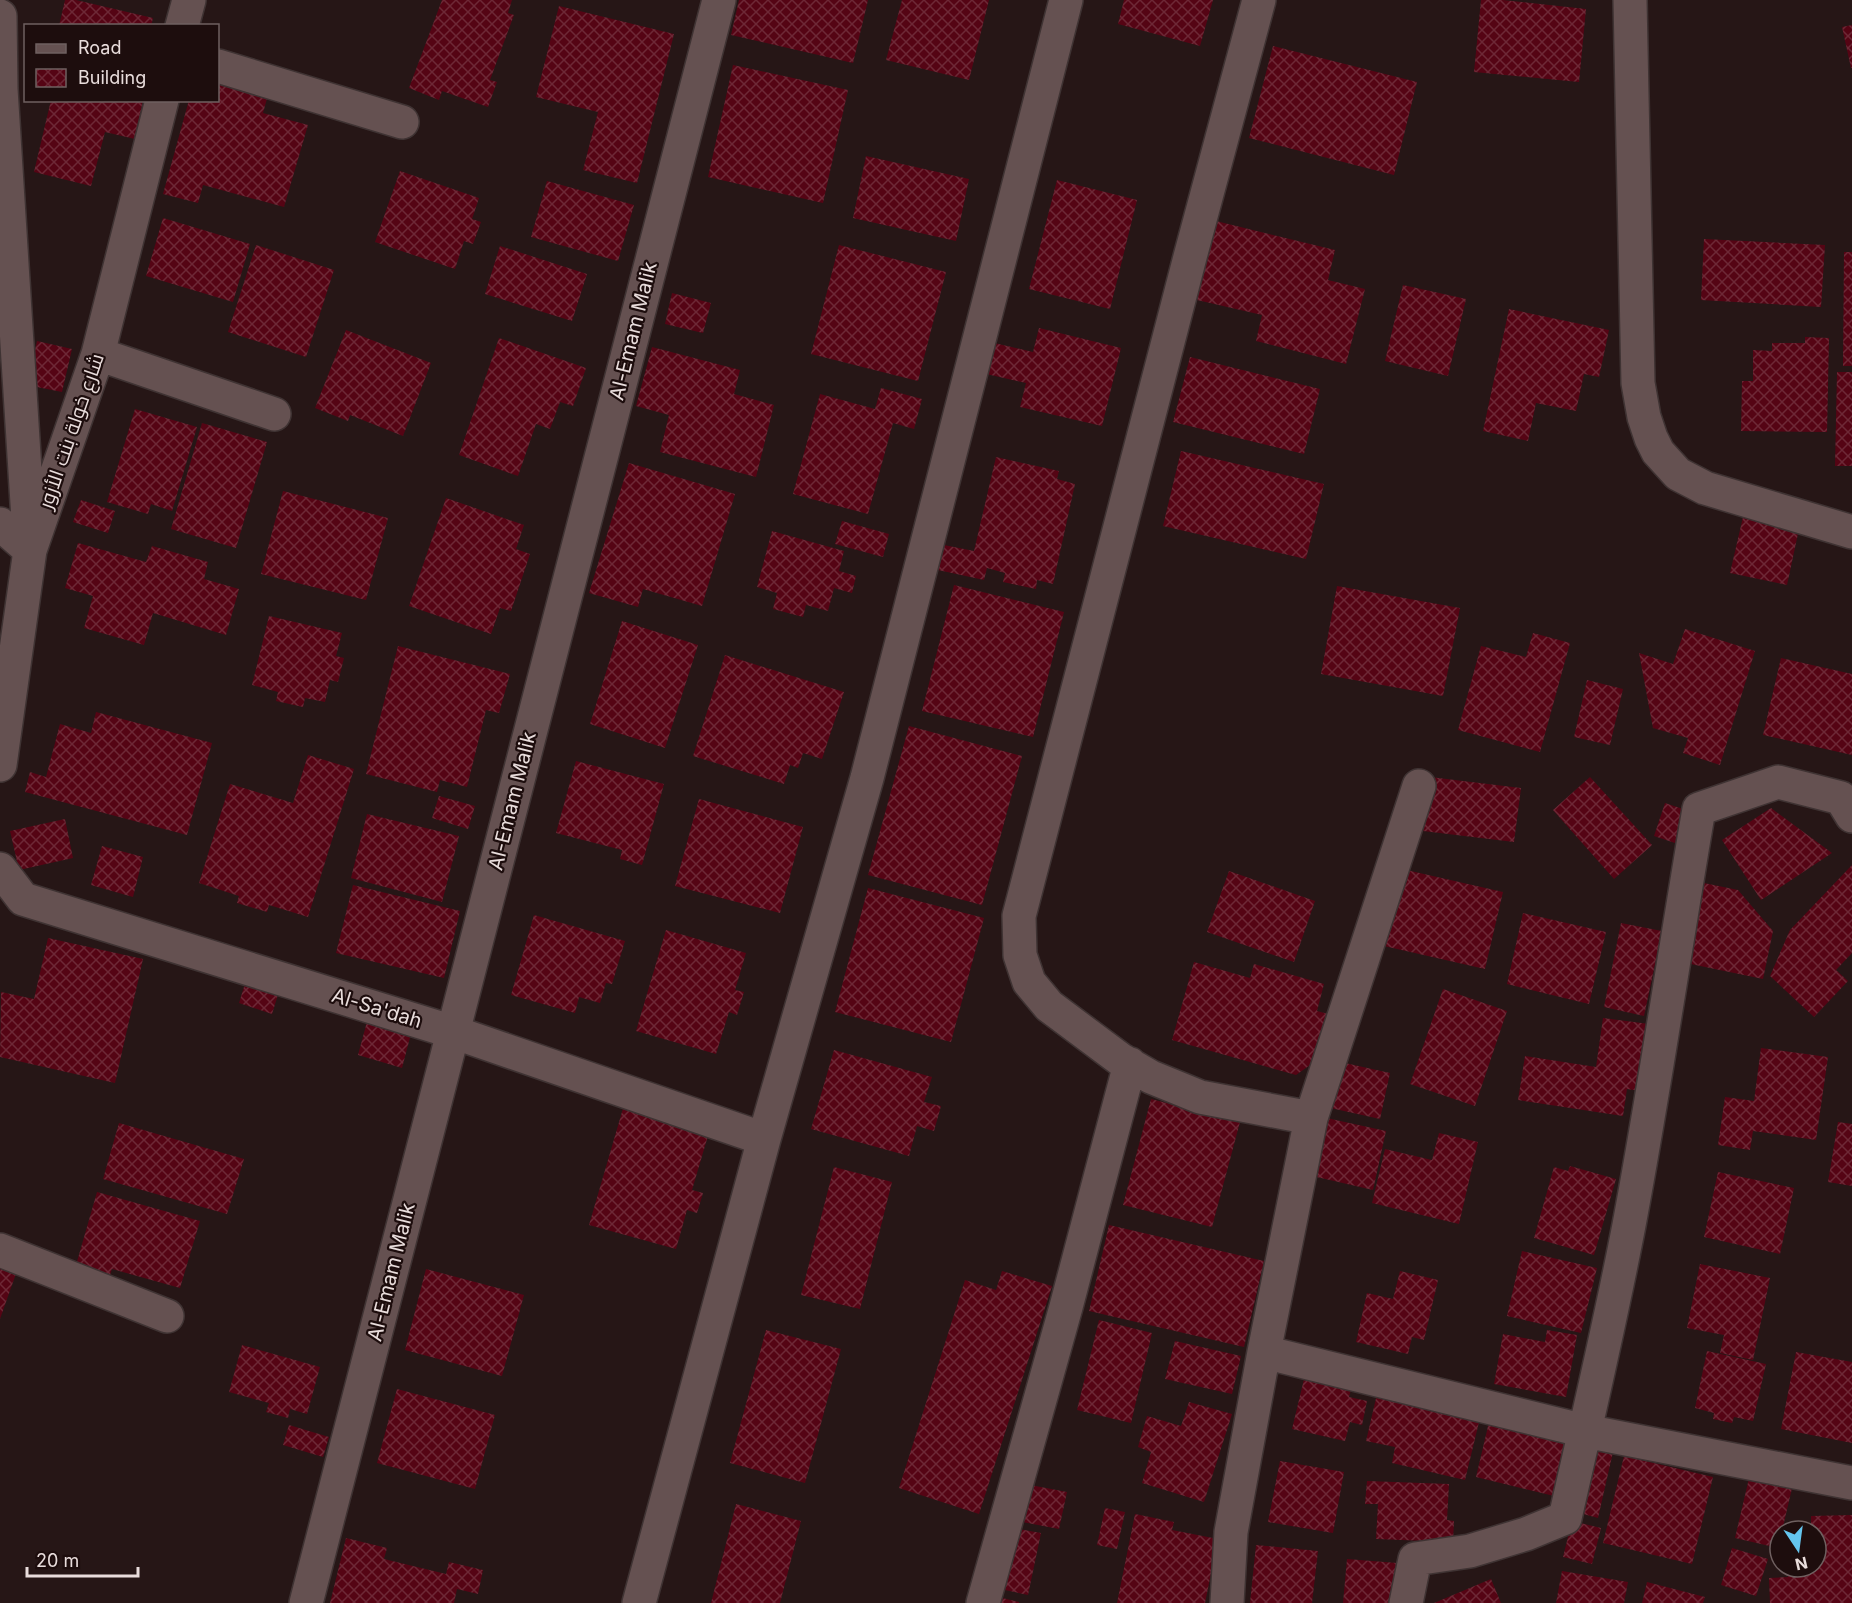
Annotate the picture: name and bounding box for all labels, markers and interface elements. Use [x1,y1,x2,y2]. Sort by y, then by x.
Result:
legend [24,24,219,102]
text: Road [78,37,121,58]
text: Building [78,67,146,88]
street label: Al-Emam Malik [604,259,662,403]
street label: شارع خولة بنت الأزور [33,350,111,513]
street label: Al-Emam Malik [483,729,541,873]
street label: Al-Sa'dah [329,983,425,1033]
street label: Al-Emam Malik [362,1200,420,1344]
north arrow [1768,1519,1828,1579]
scale bar [27,1540,138,1578]
text: 20 m [36,1550,79,1571]
text: N [1793,1552,1810,1575]

